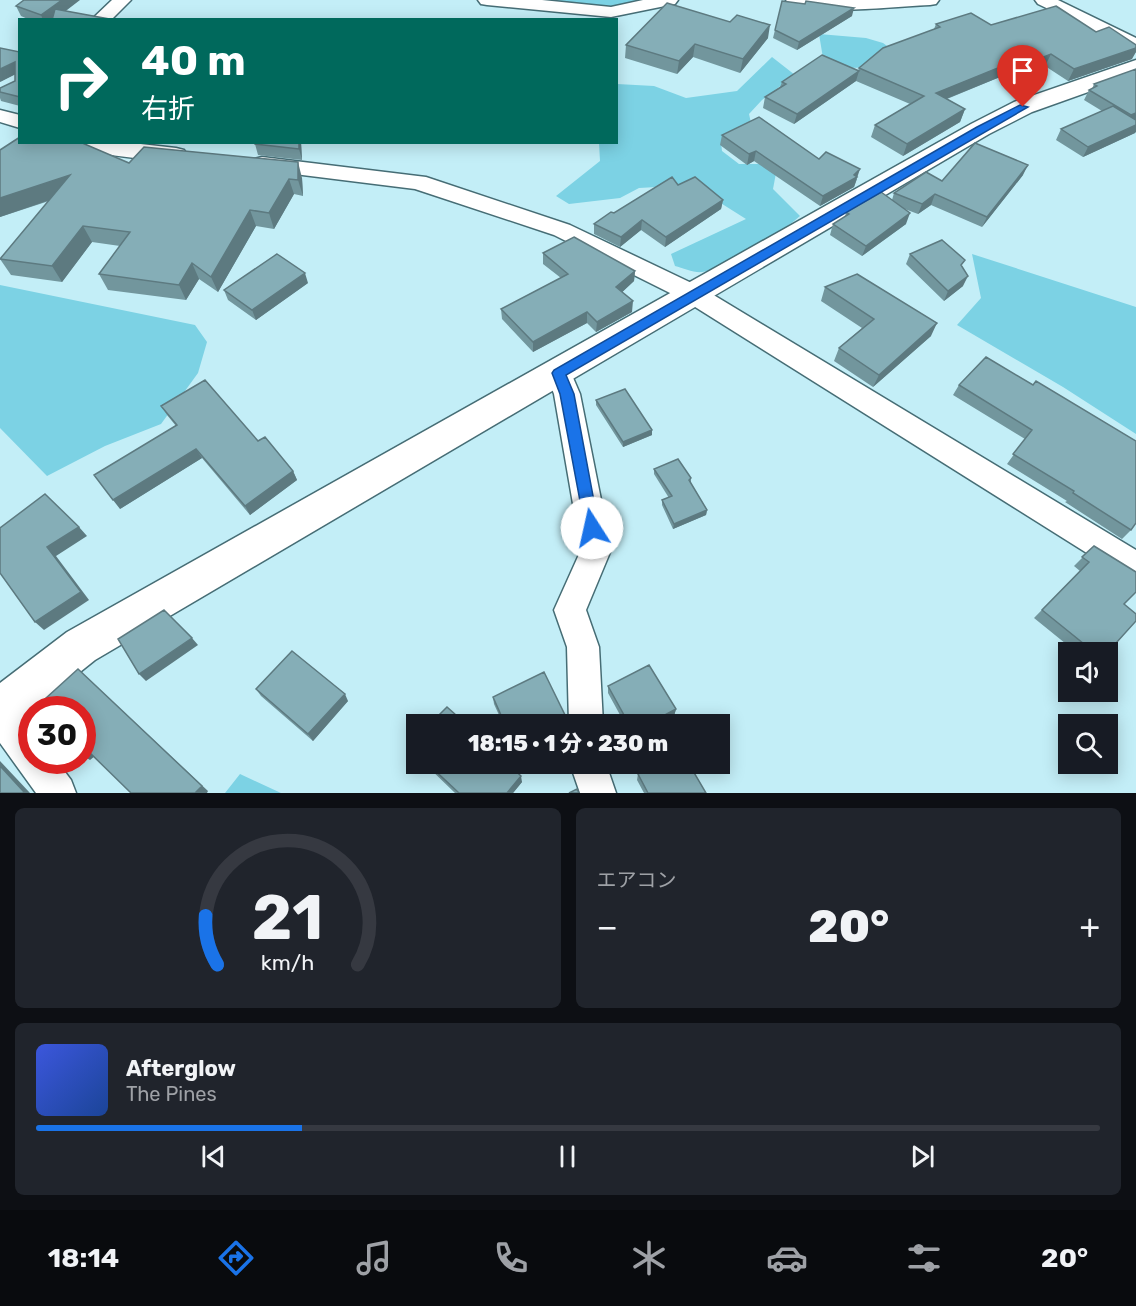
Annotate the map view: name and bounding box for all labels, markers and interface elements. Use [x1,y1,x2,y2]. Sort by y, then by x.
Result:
text: 40 m [141,36,246,86]
icon: right [42,42,120,120]
pin [997,45,1048,107]
icon: arrive [1006,54,1039,87]
text: 右折 [141,93,195,125]
position arrow [560,496,624,560]
map controls [1058,642,1118,774]
button: sound [1058,642,1118,702]
speed limit sign: 30 [18,696,96,774]
button: search [1058,714,1118,774]
text: 18:15 · 1 分 · 230 m [468,730,668,757]
text: エアコン [597,868,677,892]
text: 21 [252,881,324,955]
text: 20° [808,900,889,953]
text: − [597,907,618,946]
text: + [1079,907,1100,946]
text: km/h [261,950,315,975]
text: Afterglow [126,1055,236,1082]
text: The Pines [126,1082,217,1106]
icon: previous [197,1140,230,1173]
icon: pause [551,1140,584,1173]
icon: next [906,1140,939,1173]
icon: directions [215,1237,257,1279]
icon: music [353,1237,395,1279]
icon: phone [490,1237,532,1279]
icon: climate [628,1237,670,1279]
icon: car [766,1237,808,1279]
icon: filters [903,1237,945,1279]
text: 18:14 [48,1242,119,1274]
text: 20° [1041,1242,1088,1274]

